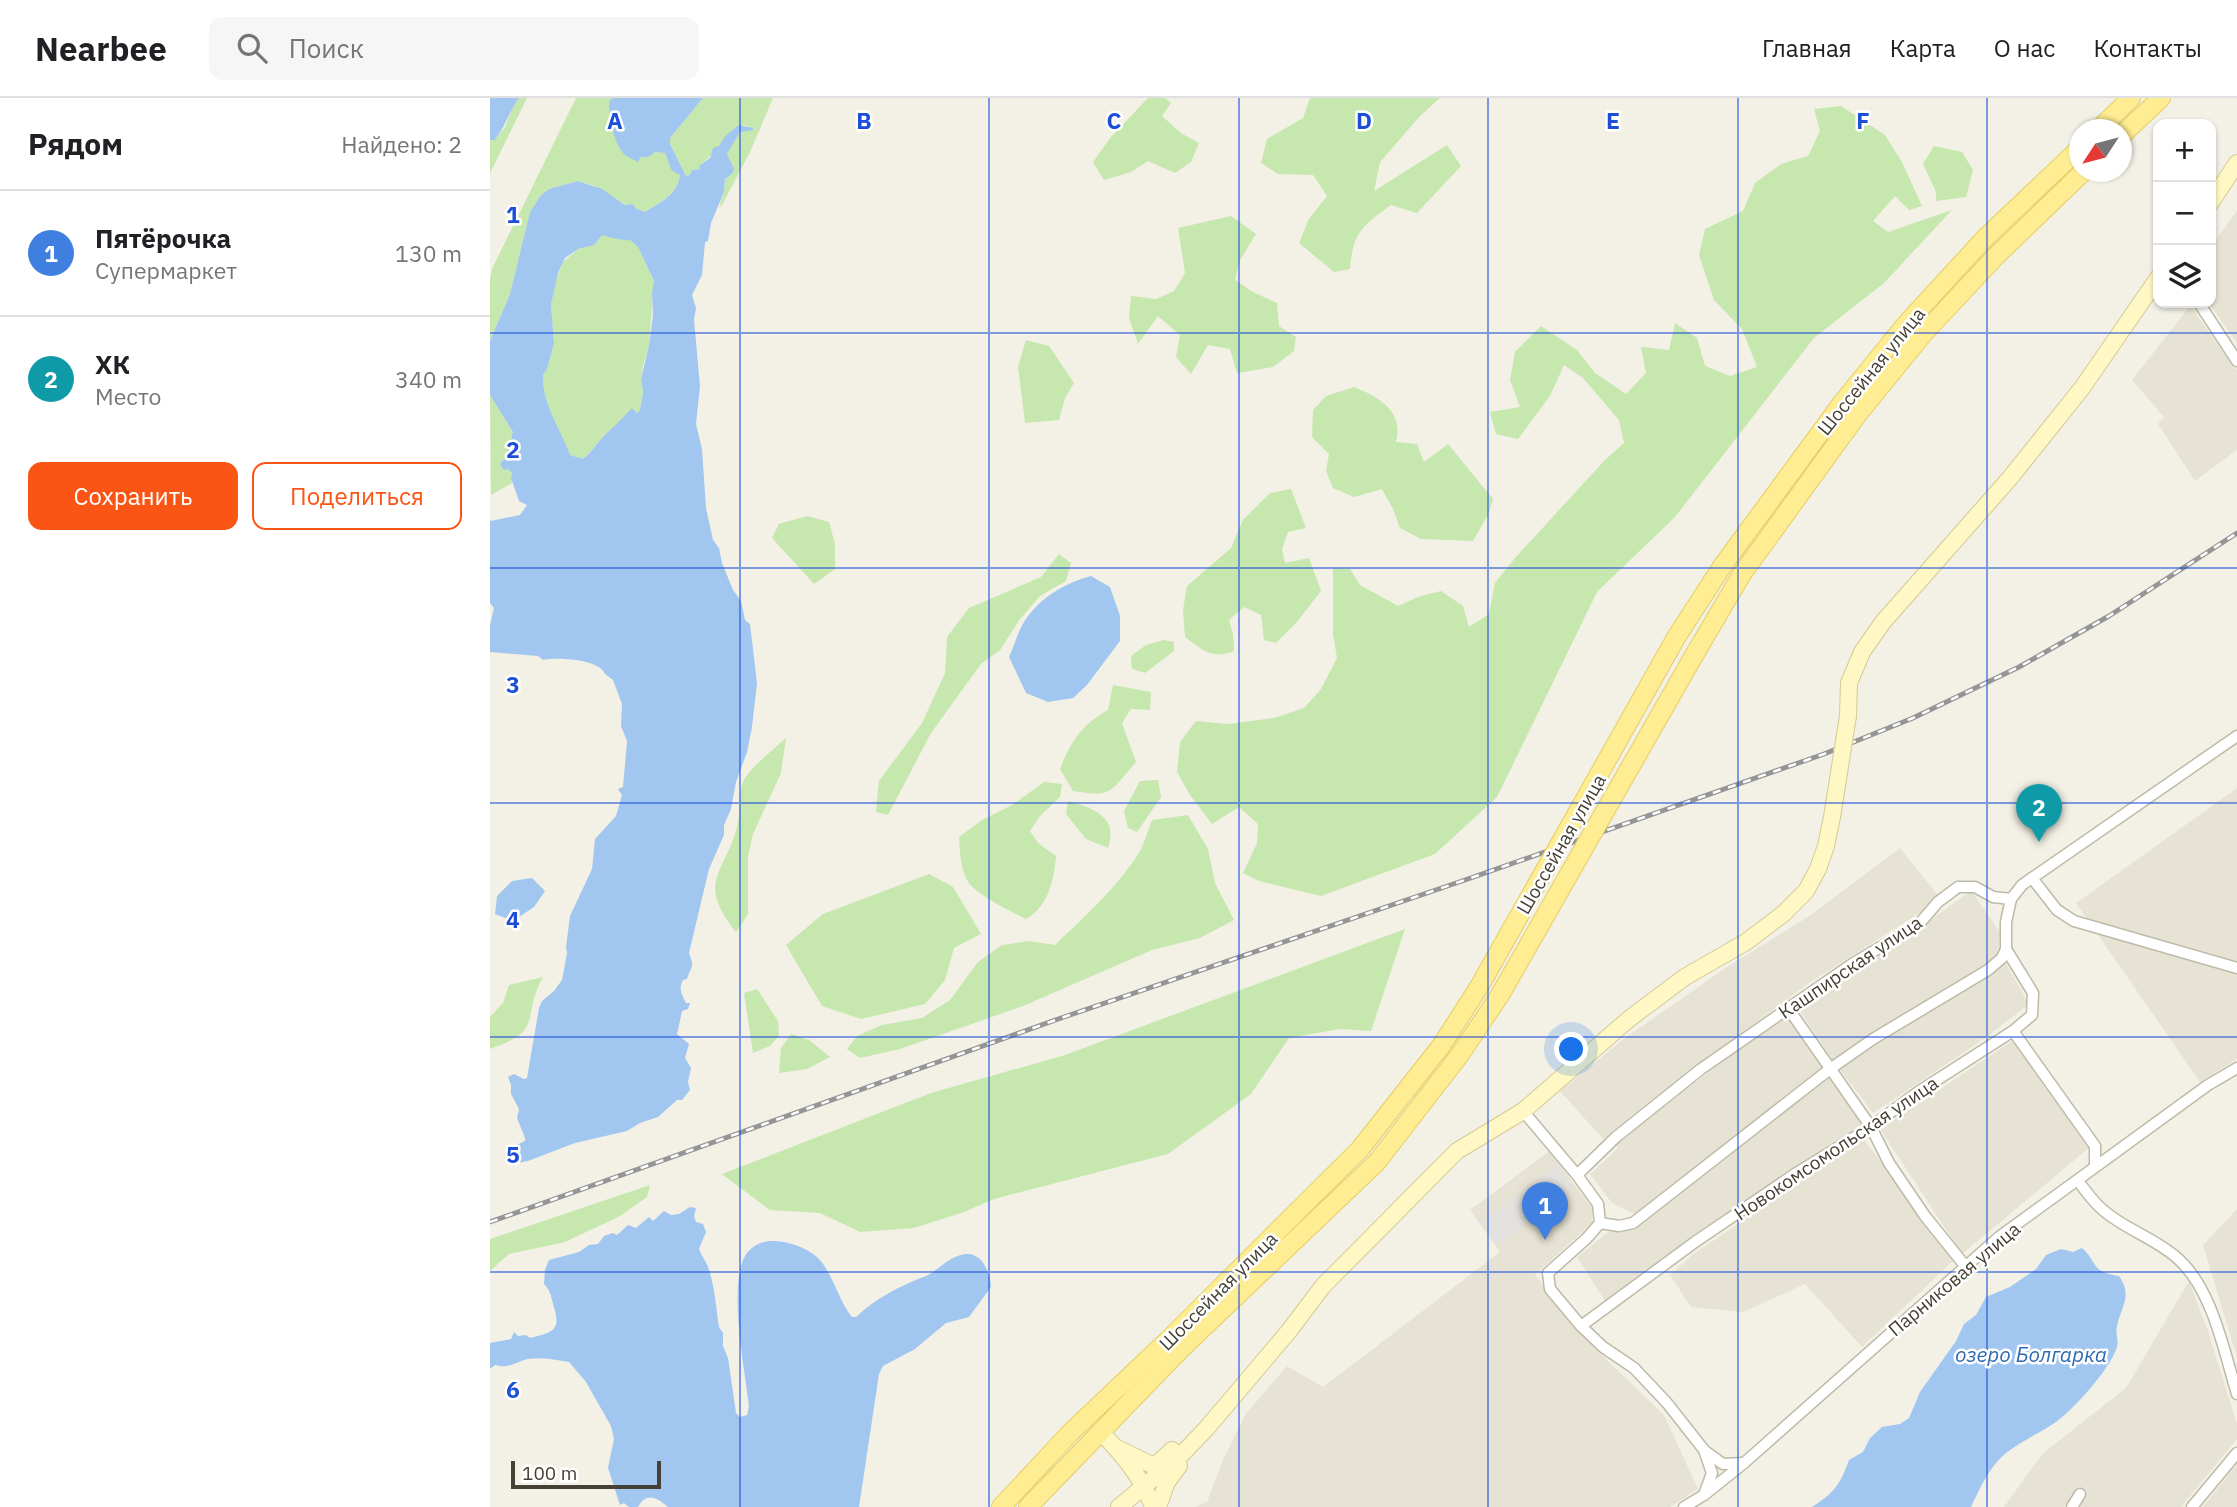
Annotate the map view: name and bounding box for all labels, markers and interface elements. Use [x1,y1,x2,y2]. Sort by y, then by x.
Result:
search box [209,17,699,80]
text: Nearbee [35,27,167,70]
icon: search [233,29,271,67]
text: Поиск [289,31,364,65]
text: Главная [1762,32,1852,64]
text: Карта [1890,32,1956,64]
text: О нас [1994,32,2055,64]
text: Контакты [2093,32,2202,64]
text: A [607,105,623,135]
text: B [856,105,872,135]
text: C [1107,105,1122,135]
text: D [1356,105,1372,135]
text: E [1606,105,1620,135]
text: F [1856,105,1870,135]
north arrow [2069,119,2132,182]
map controls [2153,119,2216,308]
button: + [2153,119,2216,182]
text: Рядом [28,124,123,163]
text: Найдено: 2 [341,129,462,159]
button: − [2153,182,2216,245]
text: 1 [506,199,520,229]
text: Пятёрочка [95,221,231,255]
text: 1 [44,238,58,268]
text: 130 m [395,238,462,268]
button: layers [2153,245,2216,308]
text: Супермаркет [95,255,237,285]
street label: Шоссейная улица [1812,302,1930,440]
text: ХК [95,347,130,381]
text: 2 [44,364,58,394]
text: 340 m [395,364,462,394]
text: Место [95,381,161,411]
text: 2 [506,434,520,464]
button: Сохранить [28,462,238,530]
button: Поделиться [252,462,462,530]
text: 3 [506,669,520,699]
street label: Шоссейная улица [1511,770,1611,918]
pin: 2 [2016,784,2062,842]
text: 4 [506,904,520,934]
street label: Кашпирская улица [1774,910,1926,1024]
your location [1554,1032,1588,1066]
street label: Новокомсомольская улица [1729,1071,1943,1225]
text: 5 [506,1139,520,1169]
pin: 1 [1522,1182,1568,1240]
street label: Парниковая улица [1883,1217,2025,1341]
street label: Шоссейная улица [1154,1227,1282,1355]
water label: озеро Болгарка [1955,1340,2107,1368]
text: 6 [506,1374,520,1404]
scale bar [511,1458,662,1490]
text: 100 m [522,1461,577,1485]

